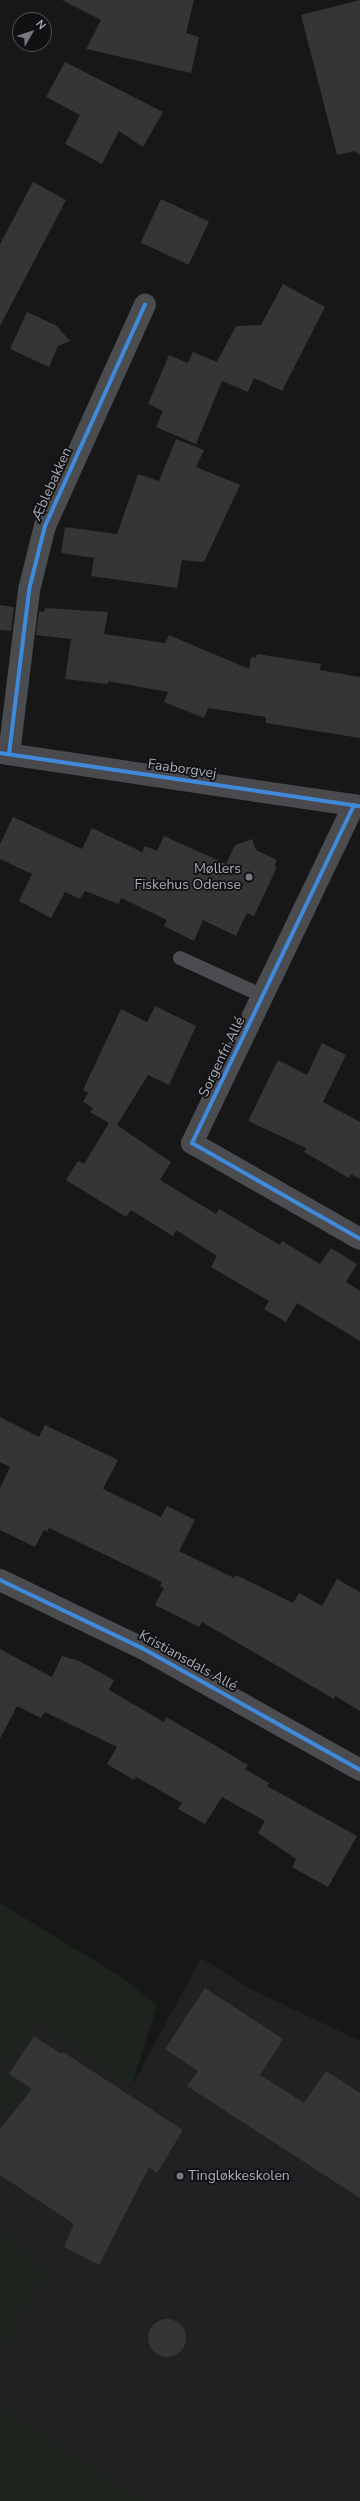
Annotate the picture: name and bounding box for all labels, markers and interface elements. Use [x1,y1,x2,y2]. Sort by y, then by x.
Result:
north arrow [12,12,52,52]
text: N [33,17,49,33]
street label: Æblebakken [28,445,76,523]
street label: Faaborgvej [147,756,217,782]
place label: Møllers Fiskehus Odense [134,861,241,894]
marker: Møllers Fiskehus Odense [244,872,254,882]
street label: Sorgenfri Allé [195,1014,249,1100]
street label: Kristiansdals Allé [136,1627,240,1695]
place label: Tingløkkeskolen [188,2168,290,2184]
marker: Tingløkkeskolen [175,2171,185,2181]

